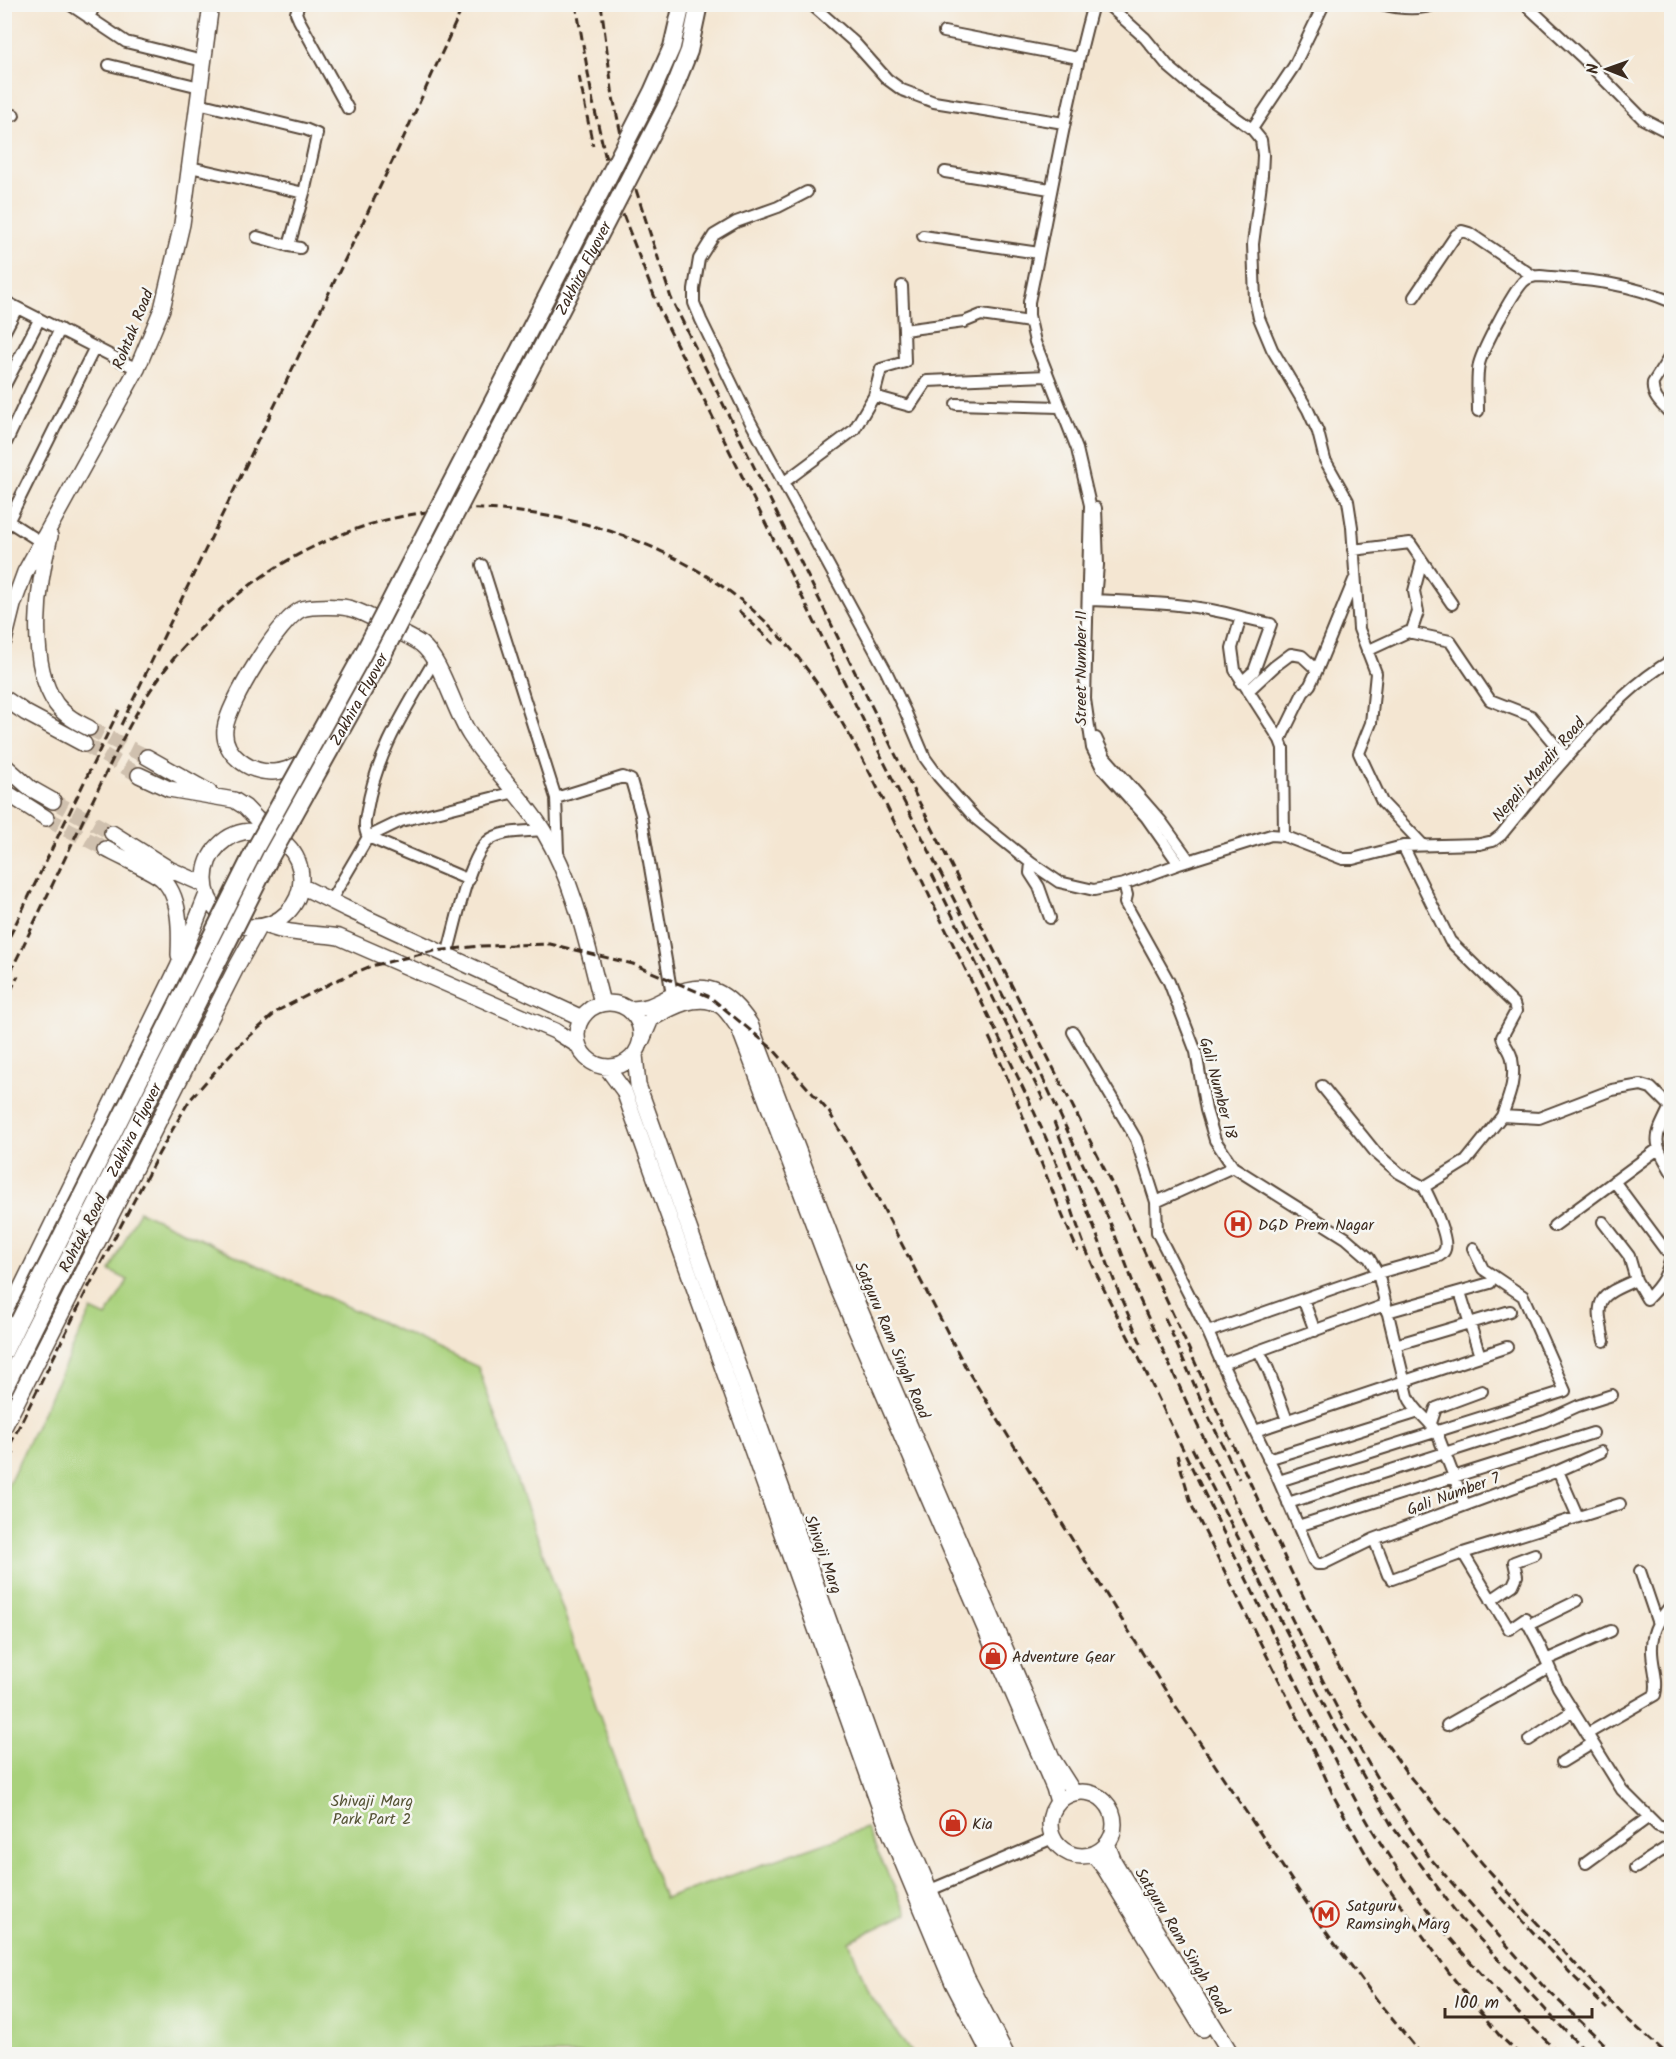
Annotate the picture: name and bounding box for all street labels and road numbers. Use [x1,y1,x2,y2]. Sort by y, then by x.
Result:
street label: Zakhira Flyover [549,216,620,320]
street label: Rohtak Road [106,285,161,374]
street label: Street Number 11 [1069,610,1094,726]
street label: Zakhira Flyover [324,647,396,751]
street label: Nepali Mandir Road [1487,711,1592,828]
street label: Gali Number 18 [1192,1035,1243,1143]
street label: Zakhira Flyover [101,1077,170,1182]
street label: Rohtak Road [53,1189,114,1277]
street label: Satguru Ram Singh Road [847,1258,936,1424]
street label: Gali Number 7 [1403,1466,1504,1523]
street label: Shivaji Marg [797,1511,848,1598]
street label: Satguru Ram Singh Road [1128,1863,1236,2021]

